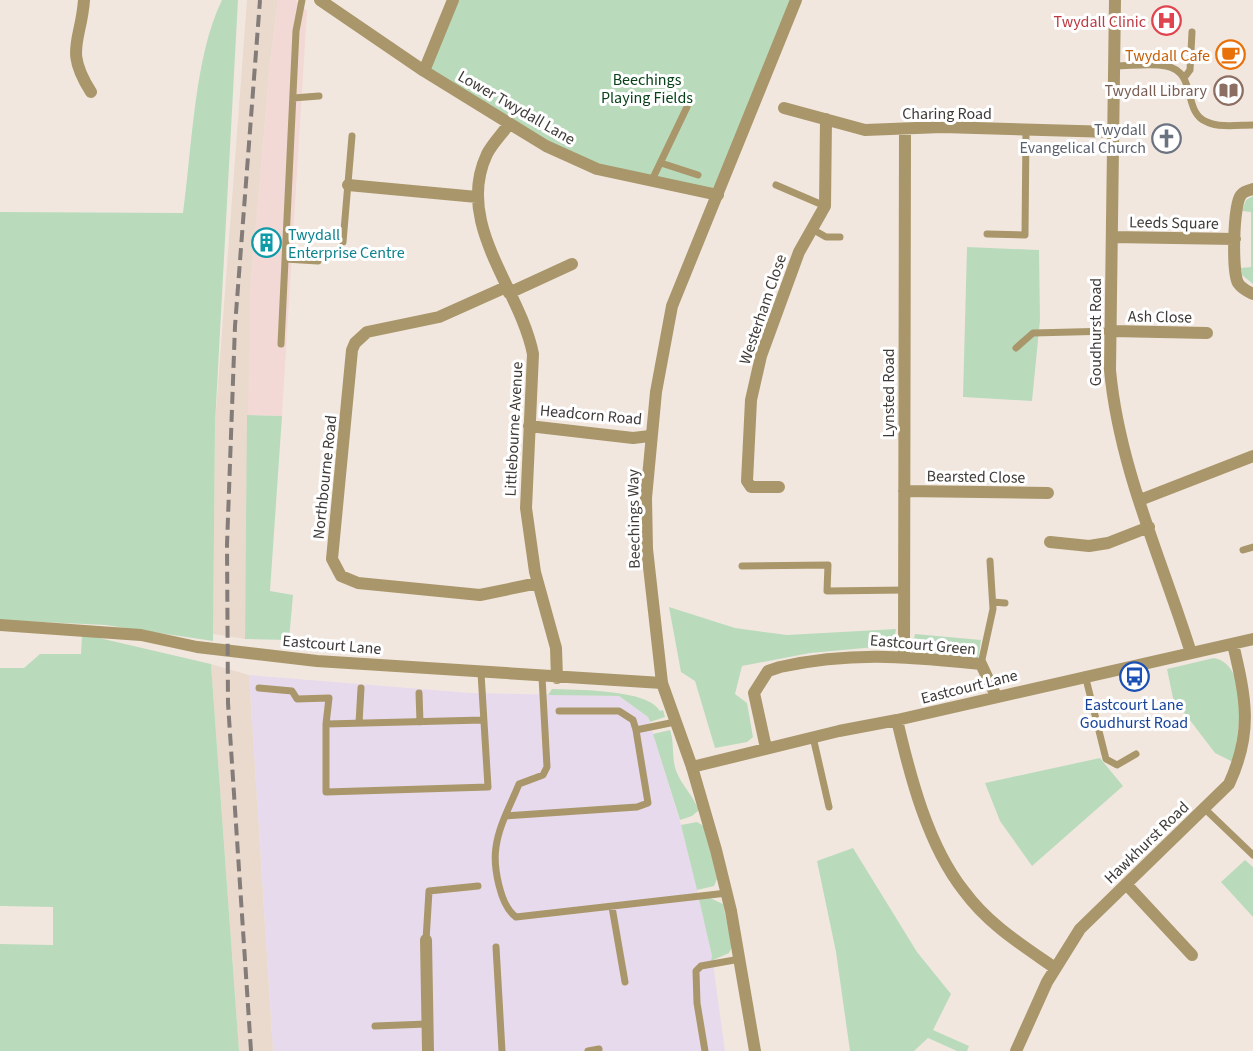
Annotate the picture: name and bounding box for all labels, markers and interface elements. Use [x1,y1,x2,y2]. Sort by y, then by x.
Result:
hospital icon: Twydall Clinic [1151,5,1183,37]
place label: Twydall Clinic [1054,11,1146,33]
cafe icon: Twydall Cafe [1215,39,1247,71]
place label: Twydall Cafe [1125,45,1210,67]
street label: Lower Twydall Lane [454,65,579,150]
park label: Beechings Playing Fields [601,69,693,109]
library icon: Twydall Library [1212,74,1244,106]
place label: Twydall Library [1105,80,1208,102]
street label: Charing Road [902,103,992,125]
place label: Twydall Evangelical Church [1020,119,1146,159]
church icon: Twydall Evangelical Church [1151,122,1183,154]
street label: Leeds Square [1129,211,1219,235]
place label: Twydall Enterprise Centre [288,224,405,264]
building icon: Twydall Enterprise Centre [251,227,283,259]
street label: Westerham Close [734,251,792,367]
street label: Goudhurst Road [1085,278,1107,386]
street label: Ash Close [1128,305,1192,329]
street label: Lynsted Road [878,348,900,438]
street label: Littlebourne Avenue [499,361,529,497]
street label: Headcorn Road [539,400,643,430]
street label: Northbourne Road [308,414,342,540]
street label: Bearsted Close [926,465,1026,489]
street label: Beechings Way [622,468,646,569]
street label: Eastcourt Green [869,629,977,661]
street label: Eastcourt Lane [282,630,382,660]
bus stop icon: Eastcourt Lane Goudhurst Road [1118,660,1150,692]
street label: Eastcourt Lane [919,664,1020,710]
place label: Eastcourt Lane Goudhurst Road [1080,694,1188,734]
street label: Hawkhurst Road [1099,797,1194,889]

